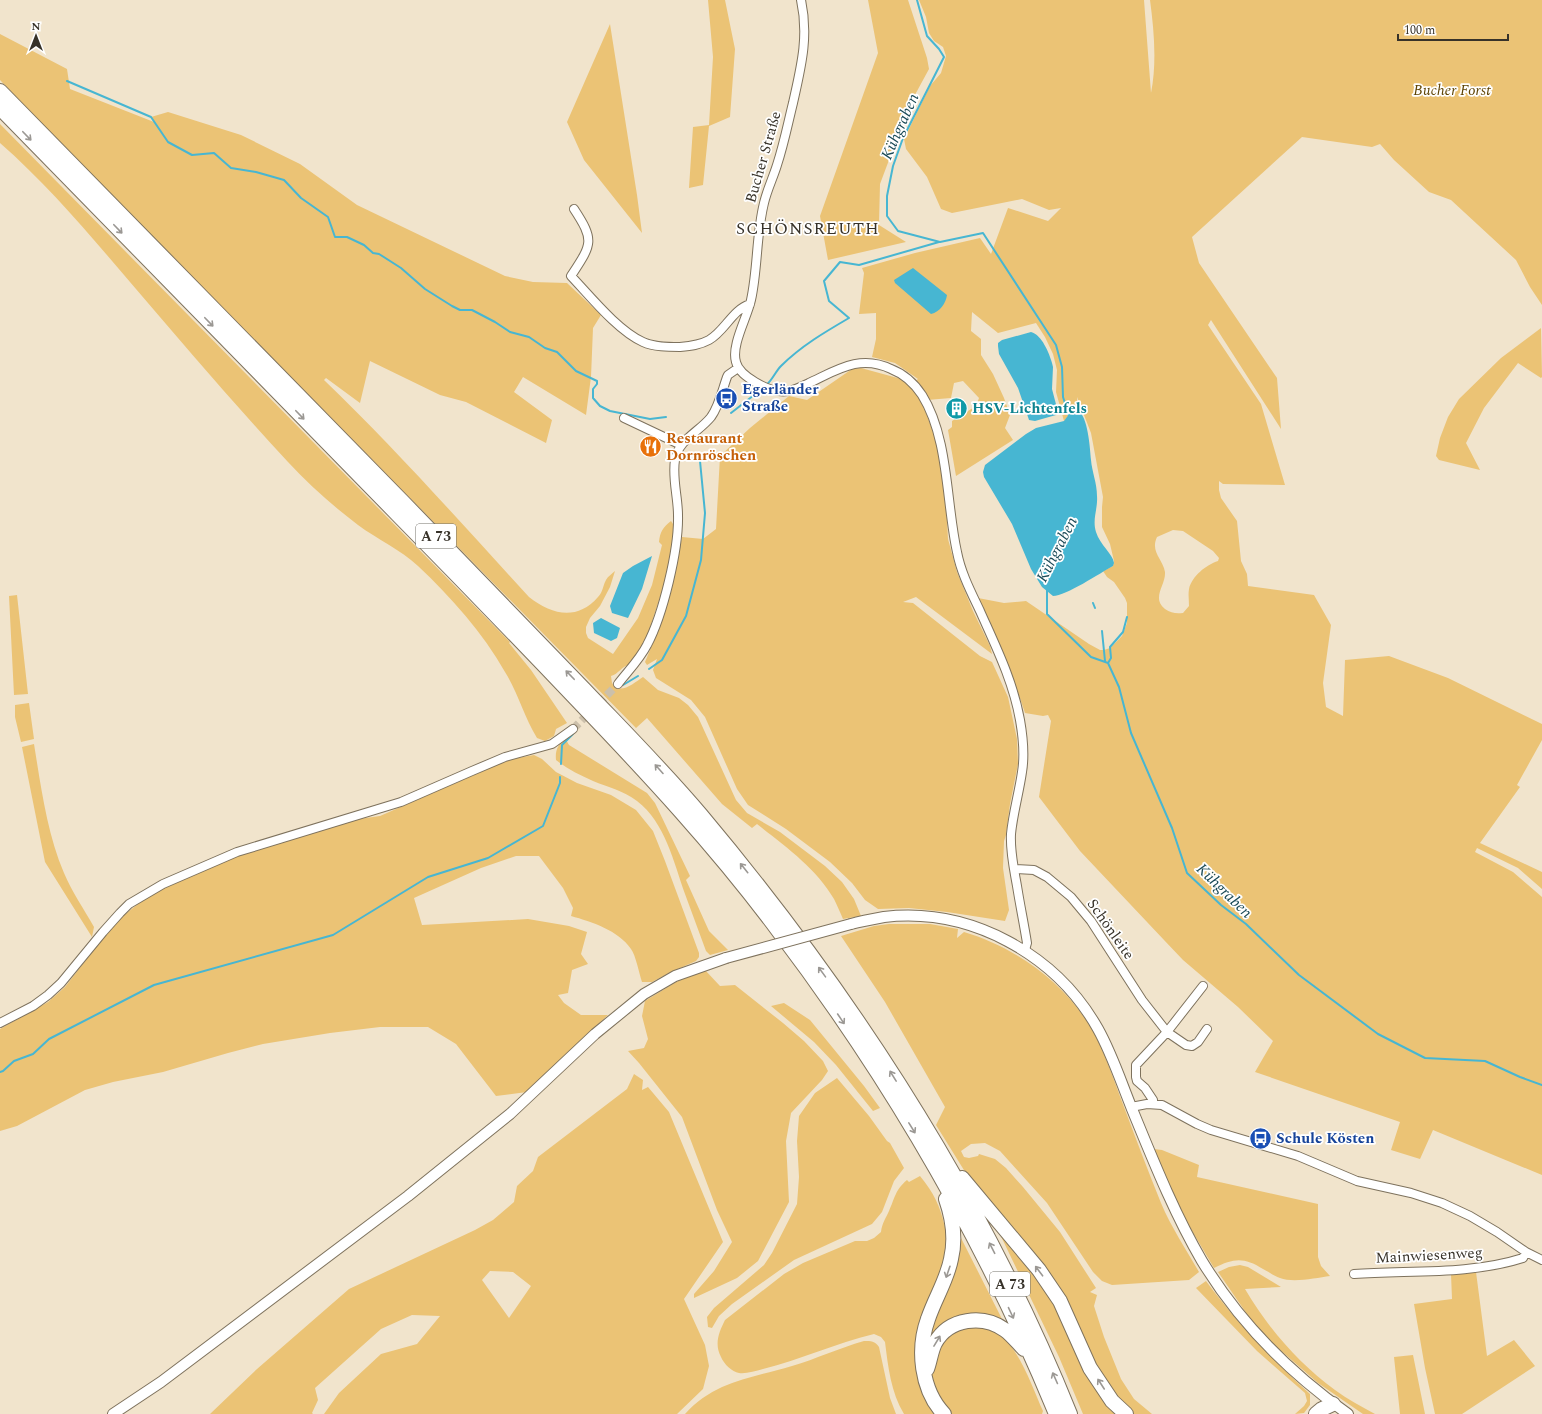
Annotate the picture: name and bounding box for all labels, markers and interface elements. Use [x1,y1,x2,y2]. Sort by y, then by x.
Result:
north arrow [16,16,56,56]
scale bar [1398,16,1508,42]
text: N [32,18,41,35]
text: 100 m [1404,21,1435,40]
park label: Bucher Forst [1413,79,1491,102]
water label: Kühgraben [875,89,925,164]
street label: Bucher Straße [739,109,788,206]
one-way arrow [22,131,32,141]
district label: SCHÖNSREUTH [736,216,880,242]
one-way arrow [113,224,123,234]
one-way arrow [204,317,214,327]
place label: Egerländer Straße [742,378,819,418]
bus stop icon: Egerländer Straße [713,385,739,411]
building icon: HSV-Lichtenfels [943,395,969,421]
place label: HSV-Lichtenfels [972,397,1087,420]
one-way arrow [295,410,305,420]
place label: Restaurant Dornröschen [666,427,756,467]
restaurant icon: Restaurant Dornröschen [638,434,664,460]
water label: Kühgraben [1030,512,1084,586]
road number: A 73 [416,524,456,548]
one-way arrow [565,670,575,680]
one-way arrow [655,764,664,775]
water label: Kühgraben [1191,858,1258,924]
one-way arrow [740,863,748,874]
street label: Schönleite [1081,894,1140,965]
one-way arrow [818,966,827,977]
one-way arrow [837,1013,845,1024]
one-way arrow [889,1071,897,1082]
one-way arrow [908,1122,916,1134]
bus stop icon: Schule Kösten [1248,1125,1274,1151]
place label: Schule Kösten [1276,1127,1375,1150]
street label: Mainwiesenweg [1375,1241,1483,1270]
one-way arrow [988,1242,995,1254]
one-way arrow [1035,1265,1043,1276]
one-way arrow [943,1266,951,1278]
road number: A 73 [990,1272,1030,1296]
one-way arrow [1008,1306,1015,1318]
one-way arrow [934,1335,942,1347]
one-way arrow [1050,1372,1058,1384]
one-way arrow [1097,1379,1105,1390]

